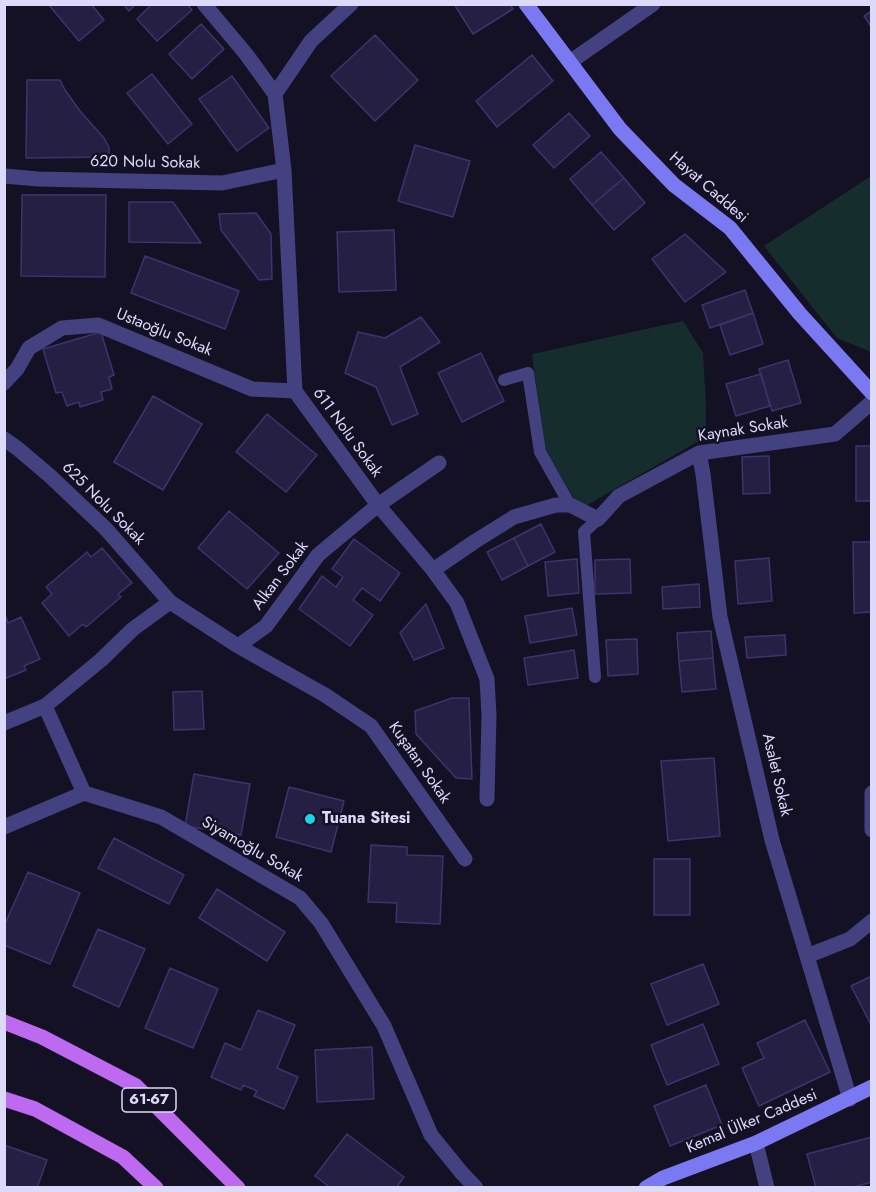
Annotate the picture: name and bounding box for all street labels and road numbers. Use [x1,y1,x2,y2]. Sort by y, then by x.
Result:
street label: Hayat Caddesi [665,149,751,227]
street label: 620 Nolu Sokak [90,152,200,174]
street label: Ustaoğlu Sokak [113,305,215,361]
street label: 611 Nolu Sokak [308,385,386,481]
street label: Kaynak Sokak [697,413,789,447]
street label: 625 Nolu Sokak [58,459,148,549]
street label: Alkan Sokak [249,538,313,614]
street label: Kuşatan Sokak [384,719,454,807]
street label: Asalet Sokak [757,732,795,818]
street label: Siyamoğlu Sokak [198,813,306,887]
street label: Kemal Ülker Caddesi [684,1086,820,1158]
road number: 61-67 [122,1088,176,1112]

